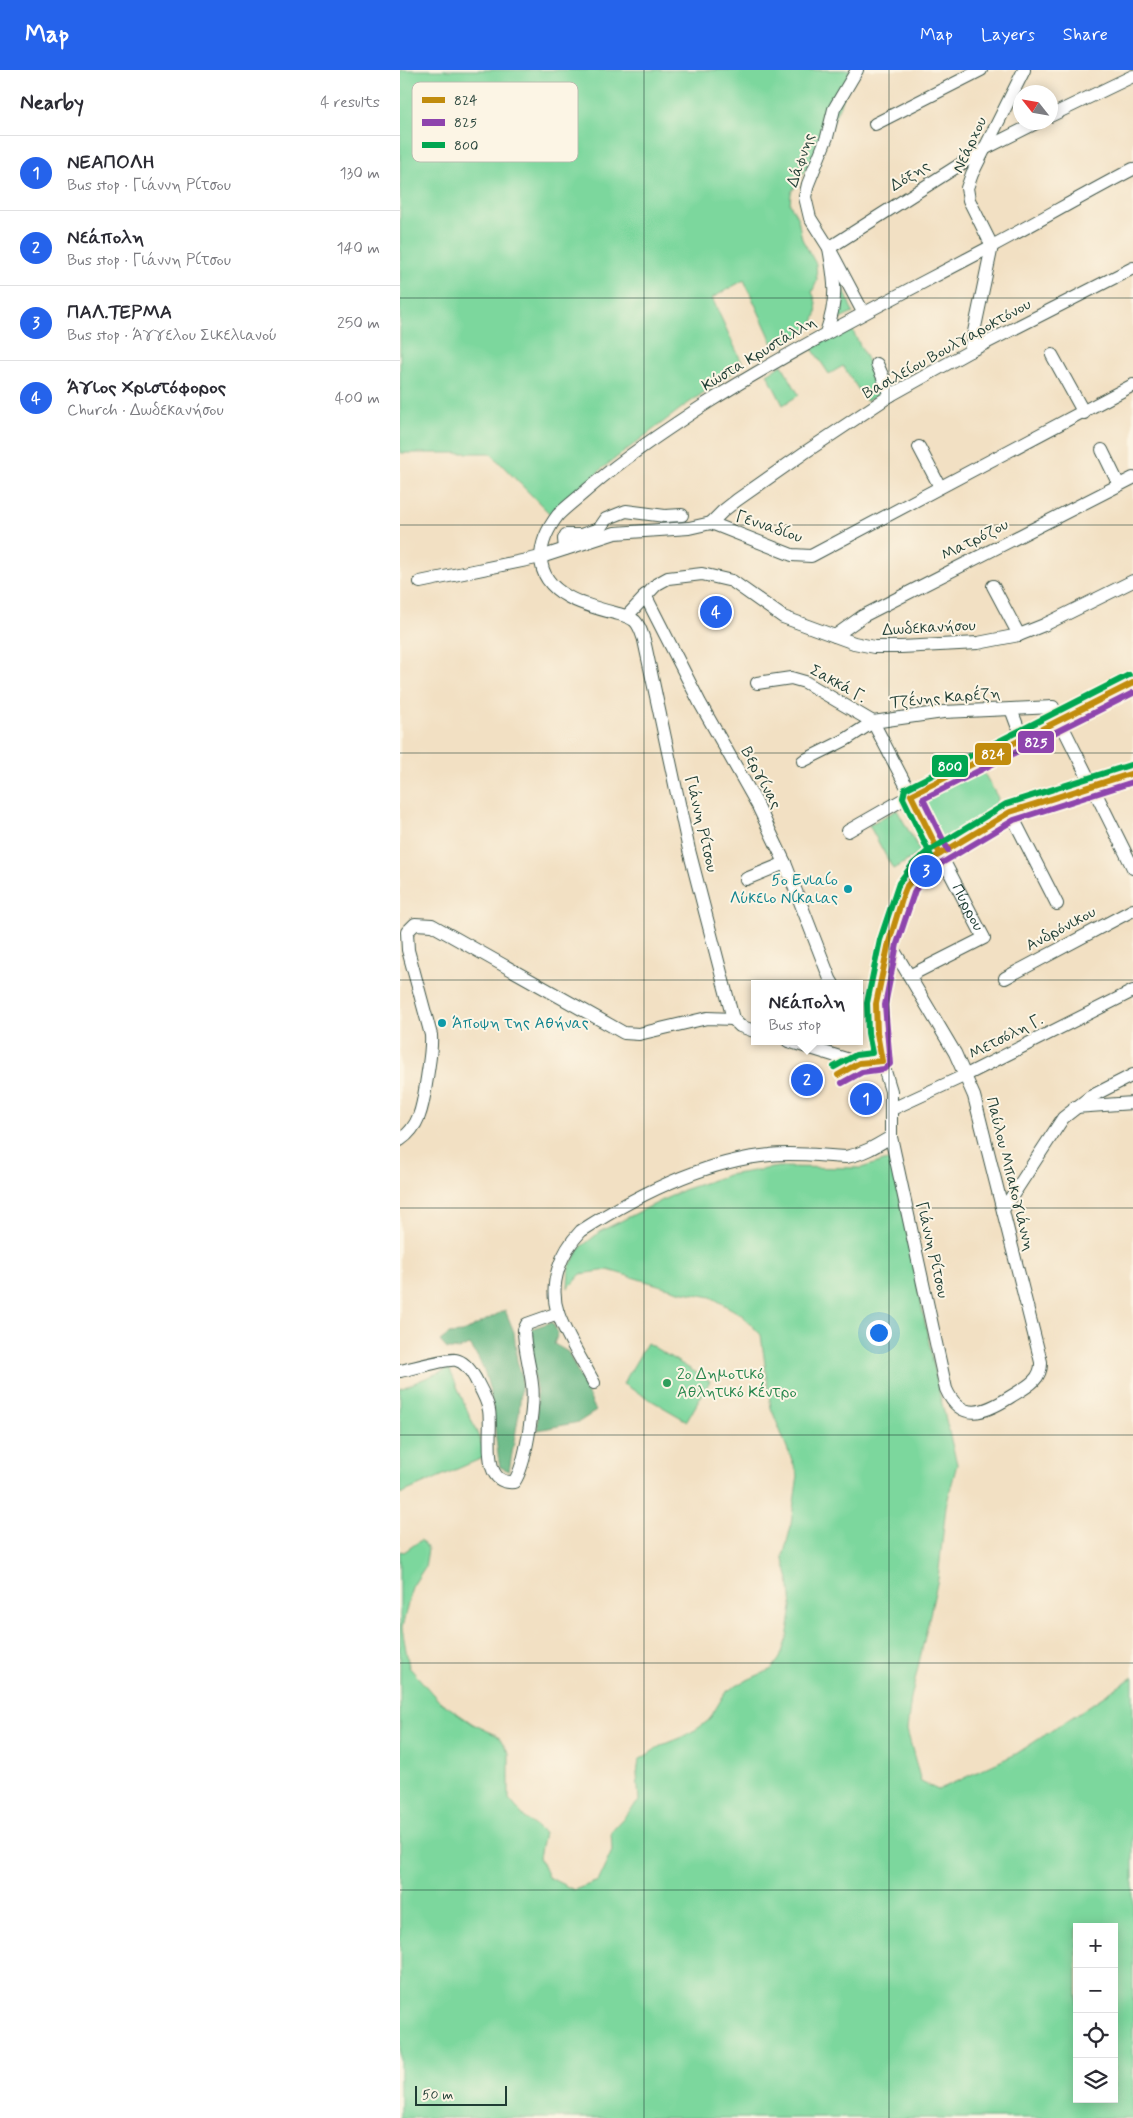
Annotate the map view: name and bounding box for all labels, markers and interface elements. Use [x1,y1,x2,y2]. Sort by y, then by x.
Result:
text: Map [25,20,69,51]
text: Map [920,23,953,47]
text: Layers [981,23,1035,47]
text: Share [1063,23,1108,47]
legend [412,82,578,162]
north arrow [1013,85,1058,130]
text: Nearby [20,89,84,117]
text: 4 results [320,92,380,113]
text: 824 [454,92,478,110]
street label: Νεάρχου [948,113,992,177]
text: 825 [454,114,477,132]
street label: Δάφνης [782,130,820,190]
text: 800 [454,137,478,155]
text: ΝΕΑΠΟΛΗ [67,150,155,175]
street label: Δόξης [886,156,934,196]
text: 1 [32,163,40,184]
text: 130 m [339,163,380,184]
text: Bus stop · Γιάννη Ρίτσου [67,175,231,196]
text: Νεάπολη [67,225,144,250]
text: 2 [32,238,40,259]
text: 140 m [336,238,380,259]
text: Bus stop · Γιάννη Ρίτσου [67,250,231,271]
street label: Βασιλείου Βουλγαροκτόνου [859,294,1035,404]
text: ΠΑΛ.ΤΕΡΜΑ [67,300,172,325]
street label: Κώστα Κρυστάλλη [698,312,820,396]
text: 3 [32,313,40,334]
text: 250 m [337,313,380,334]
text: Bus stop · Άγγελου Σικελιανού [67,325,277,346]
text: Άγιος Χριστόφορος [67,375,226,400]
text: 4 [31,388,41,409]
text: 400 m [335,388,380,409]
text: Church · Δωδεκανήσου [67,400,224,421]
street label: Γενναδίου [733,506,805,548]
street label: Ματρόζου [938,514,1012,566]
pin: 4 [700,593,732,631]
street label: Δωδεκανήσου [882,615,976,641]
street label: Σακκά Γ. [806,660,870,708]
street label: Τζένης Καρέζη [889,682,1001,713]
line badge: 825 [1017,730,1055,754]
text: 825 [1024,734,1048,752]
line badge: 824 [974,742,1012,766]
street label: Βεργίνας [736,743,786,813]
text: 824 [981,746,1006,764]
line badge: 800 [931,754,969,778]
text: 800 [938,758,962,776]
street label: Γιάννη Ρίτσου [680,774,722,874]
pin: 3 [910,852,942,890]
place label: 5ο Ενιαίο Λύκειο Νίκαιας [730,870,838,909]
street label: Πύρρου [947,880,989,935]
marker: 5ο Ενιαίο Λύκειο Νίκαιας [842,883,854,895]
street label: Ανδρόνικου [1022,902,1100,956]
popup [751,980,863,1045]
text: Νεάπολη [768,990,846,1015]
street label: Μετσόλη Γ. [965,1009,1047,1065]
place label: Άποψη της Αθήνας [452,1013,589,1034]
text: Bus stop [768,1015,821,1036]
marker: Άποψη της Αθήνας [436,1017,448,1029]
pin: 2 [791,1061,823,1099]
pin: 1 [850,1080,882,1118]
street label: Παύλου Μπακογιάννη [981,1095,1039,1253]
street label: Γιάννη Ρίτσου [911,1200,953,1300]
your location [866,1320,892,1346]
place label: 2o Δημοτικό Αθλητικό Κέντρο [677,1364,797,1403]
marker: 2o Δημοτικό Αθλητικό Κέντρο [661,1377,673,1389]
map controls [1073,1923,1118,2103]
button: + [1073,1923,1118,1968]
button: − [1073,1968,1118,2013]
button: locate [1073,2013,1118,2058]
button: layers [1073,2058,1118,2103]
scale bar [415,2083,508,2106]
text: 50 m [422,2086,453,2104]

